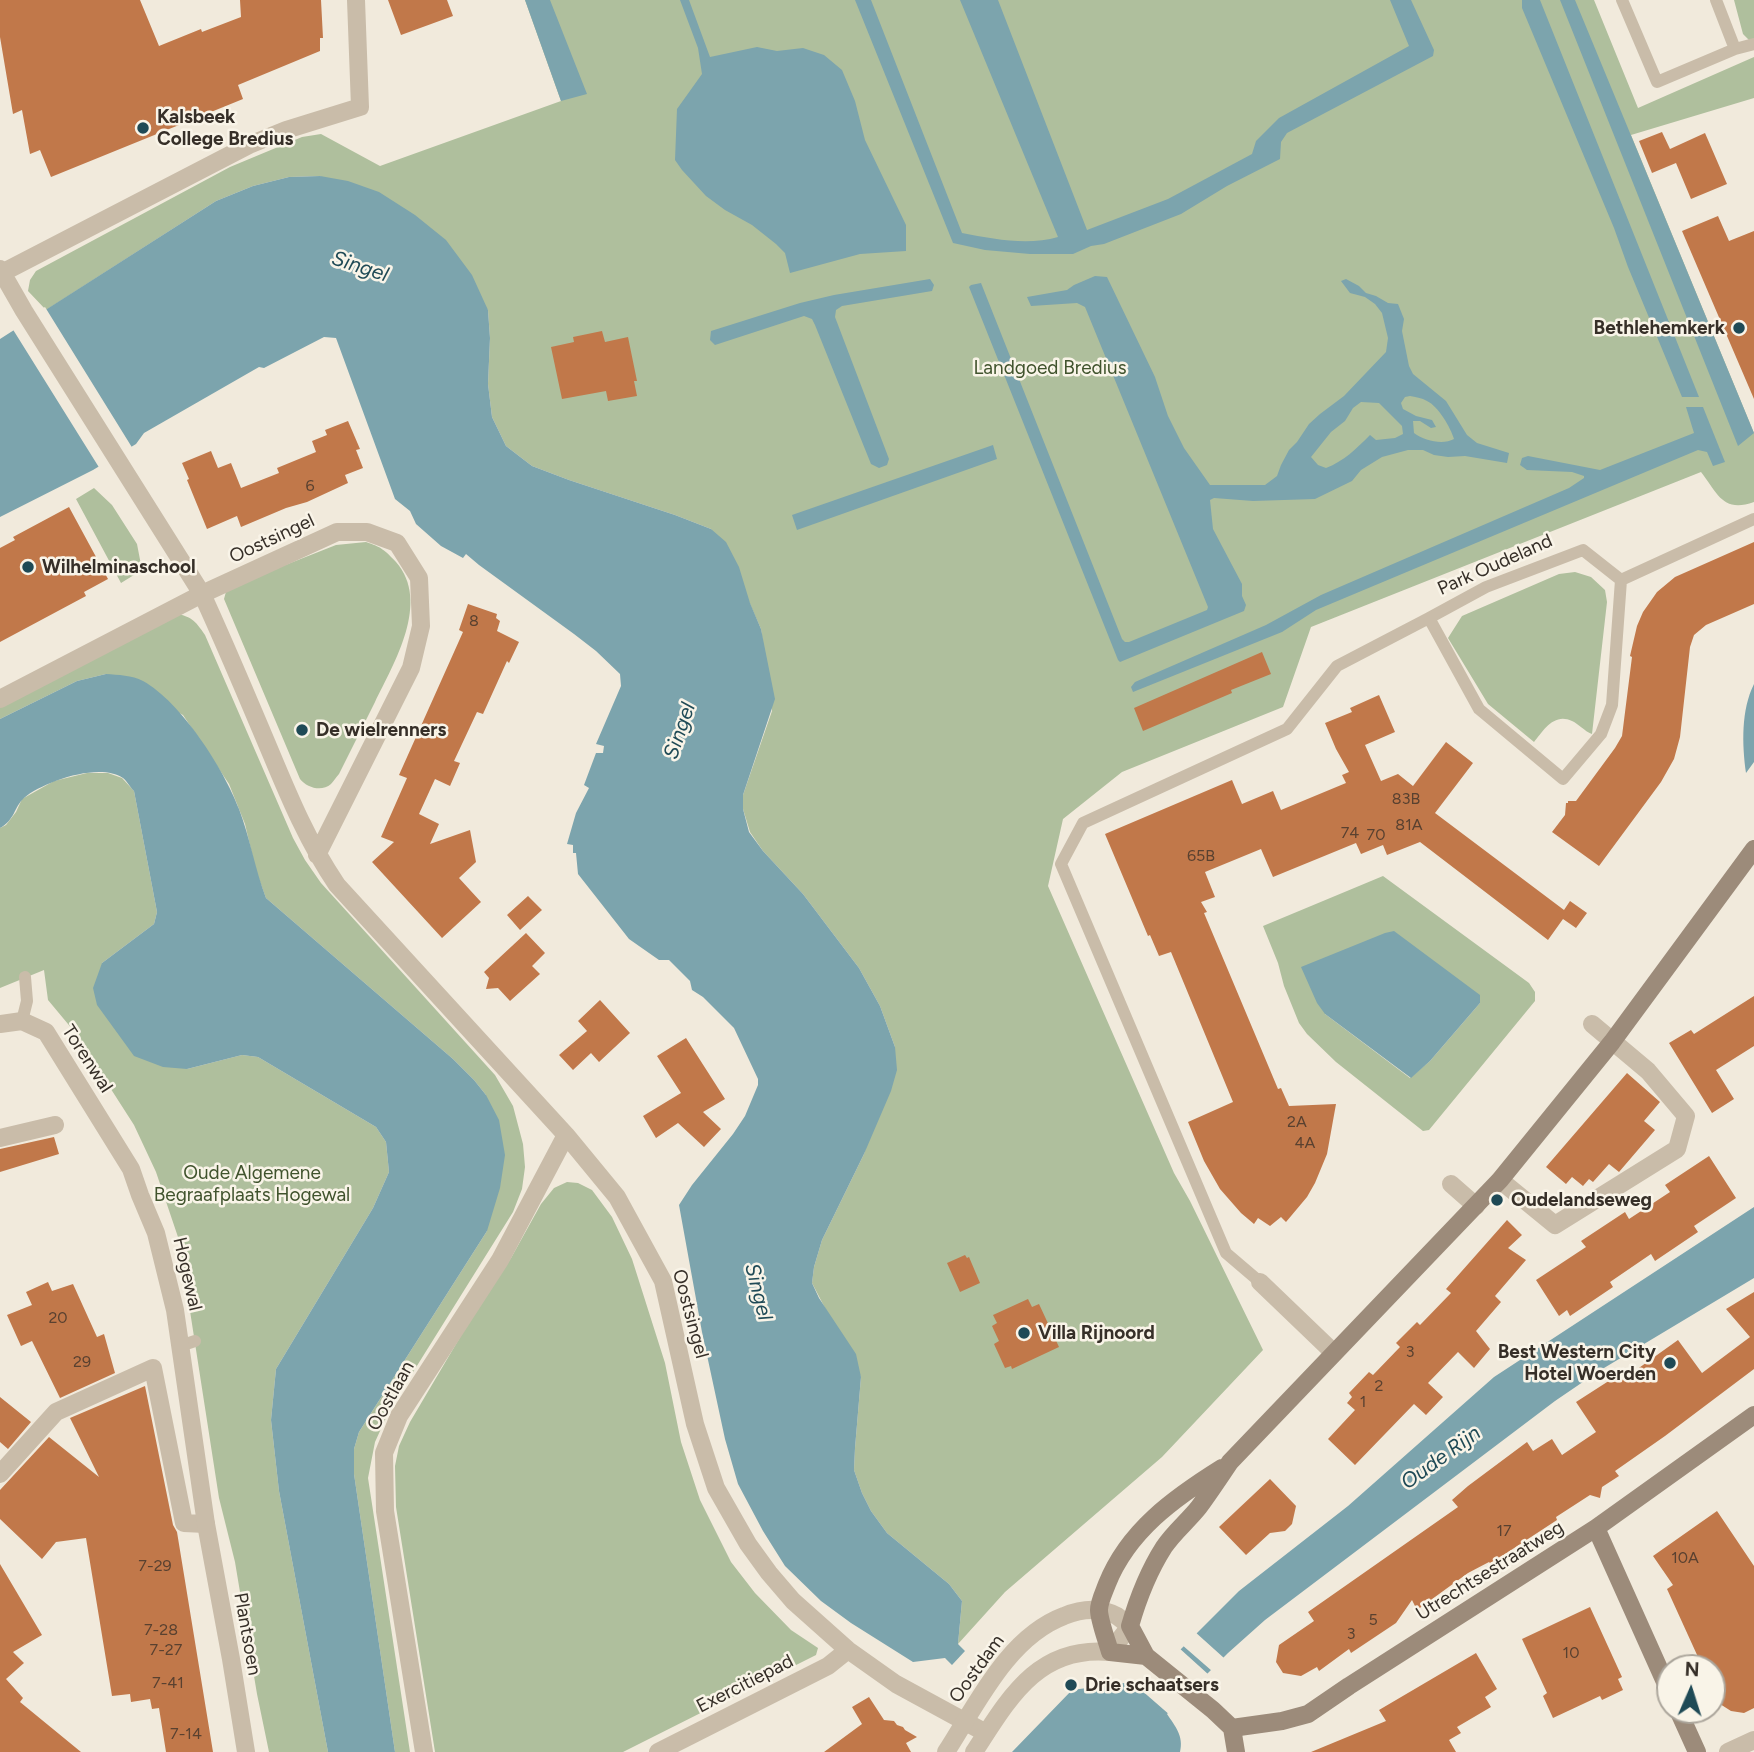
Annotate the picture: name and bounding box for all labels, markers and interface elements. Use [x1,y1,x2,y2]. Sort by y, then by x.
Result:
place label: Kalsbeek College Bredius [157,106,293,150]
marker: Kalsbeek College Bredius [135,120,151,136]
water label: Singel [329,246,391,288]
place label: Bethlehemkerk [1594,317,1725,339]
marker: Bethlehemkerk [1731,320,1747,336]
park label: Landgoed Bredius [973,357,1127,379]
house number: 6 [305,476,315,496]
street label: Oostsingel [226,509,318,569]
street label: Park Oudeland [1434,530,1556,600]
place label: Wilhelminaschool [42,556,196,578]
marker: Wilhelminaschool [20,559,36,575]
house number: 8 [469,611,479,631]
water label: Singel [659,699,701,763]
place label: De wielrenners [316,719,446,741]
marker: De wielrenners [294,722,310,738]
house number: 83B [1392,789,1420,809]
house number: 81A [1395,815,1423,835]
house number: 74 [1341,823,1359,843]
house number: 70 [1367,825,1385,845]
house number: 65B [1187,846,1215,866]
street label: Torenwal [57,1021,117,1097]
house number: 2A [1287,1112,1307,1132]
house number: 4A [1295,1133,1315,1153]
park label: Oude Algemene Begraafplaats Hogewal [154,1162,350,1206]
place label: Oudelandseweg [1511,1189,1652,1211]
marker: Oudelandseweg [1489,1192,1505,1208]
street label: Hogewal [167,1235,207,1313]
water label: Singel [739,1261,777,1323]
street label: Oostsingel [667,1267,713,1361]
house number: 20 [48,1308,68,1328]
place label: Villa Rijnoord [1038,1322,1155,1344]
marker: Villa Rijnoord [1016,1325,1032,1341]
place label: Best Western City Hotel Woerden [1498,1341,1656,1385]
house number: 3 [1406,1342,1414,1362]
house number: 29 [73,1352,91,1372]
marker: Best Western City Hotel Woerden [1662,1355,1678,1371]
street label: Oostlaan [363,1357,419,1435]
house number: 2 [1375,1376,1383,1396]
house number: 1 [1360,1392,1366,1412]
water label: Oude Rijn [1396,1421,1486,1495]
street label: Utrechtsestraatweg [1412,1516,1568,1626]
house number: 17 [1496,1521,1512,1541]
house number: 10A [1671,1548,1699,1568]
house number: 7-29 [138,1556,172,1576]
street label: Plantsoen [229,1591,265,1677]
house number: 5 [1368,1610,1378,1630]
house number: 7-28 [144,1620,178,1640]
house number: 3 [1347,1624,1355,1644]
street label: Oostdam [945,1630,1009,1708]
house number: 7-27 [150,1640,182,1660]
house number: 10 [1563,1643,1579,1663]
street label: Exercitiepad [693,1650,797,1718]
north arrow [1656,1654,1726,1724]
text: N [1684,1658,1700,1681]
house number: 7-41 [152,1673,184,1693]
place label: Drie schaatsers [1085,1674,1219,1696]
marker: Drie schaatsers [1063,1677,1079,1693]
house number: 7-14 [170,1724,202,1744]

